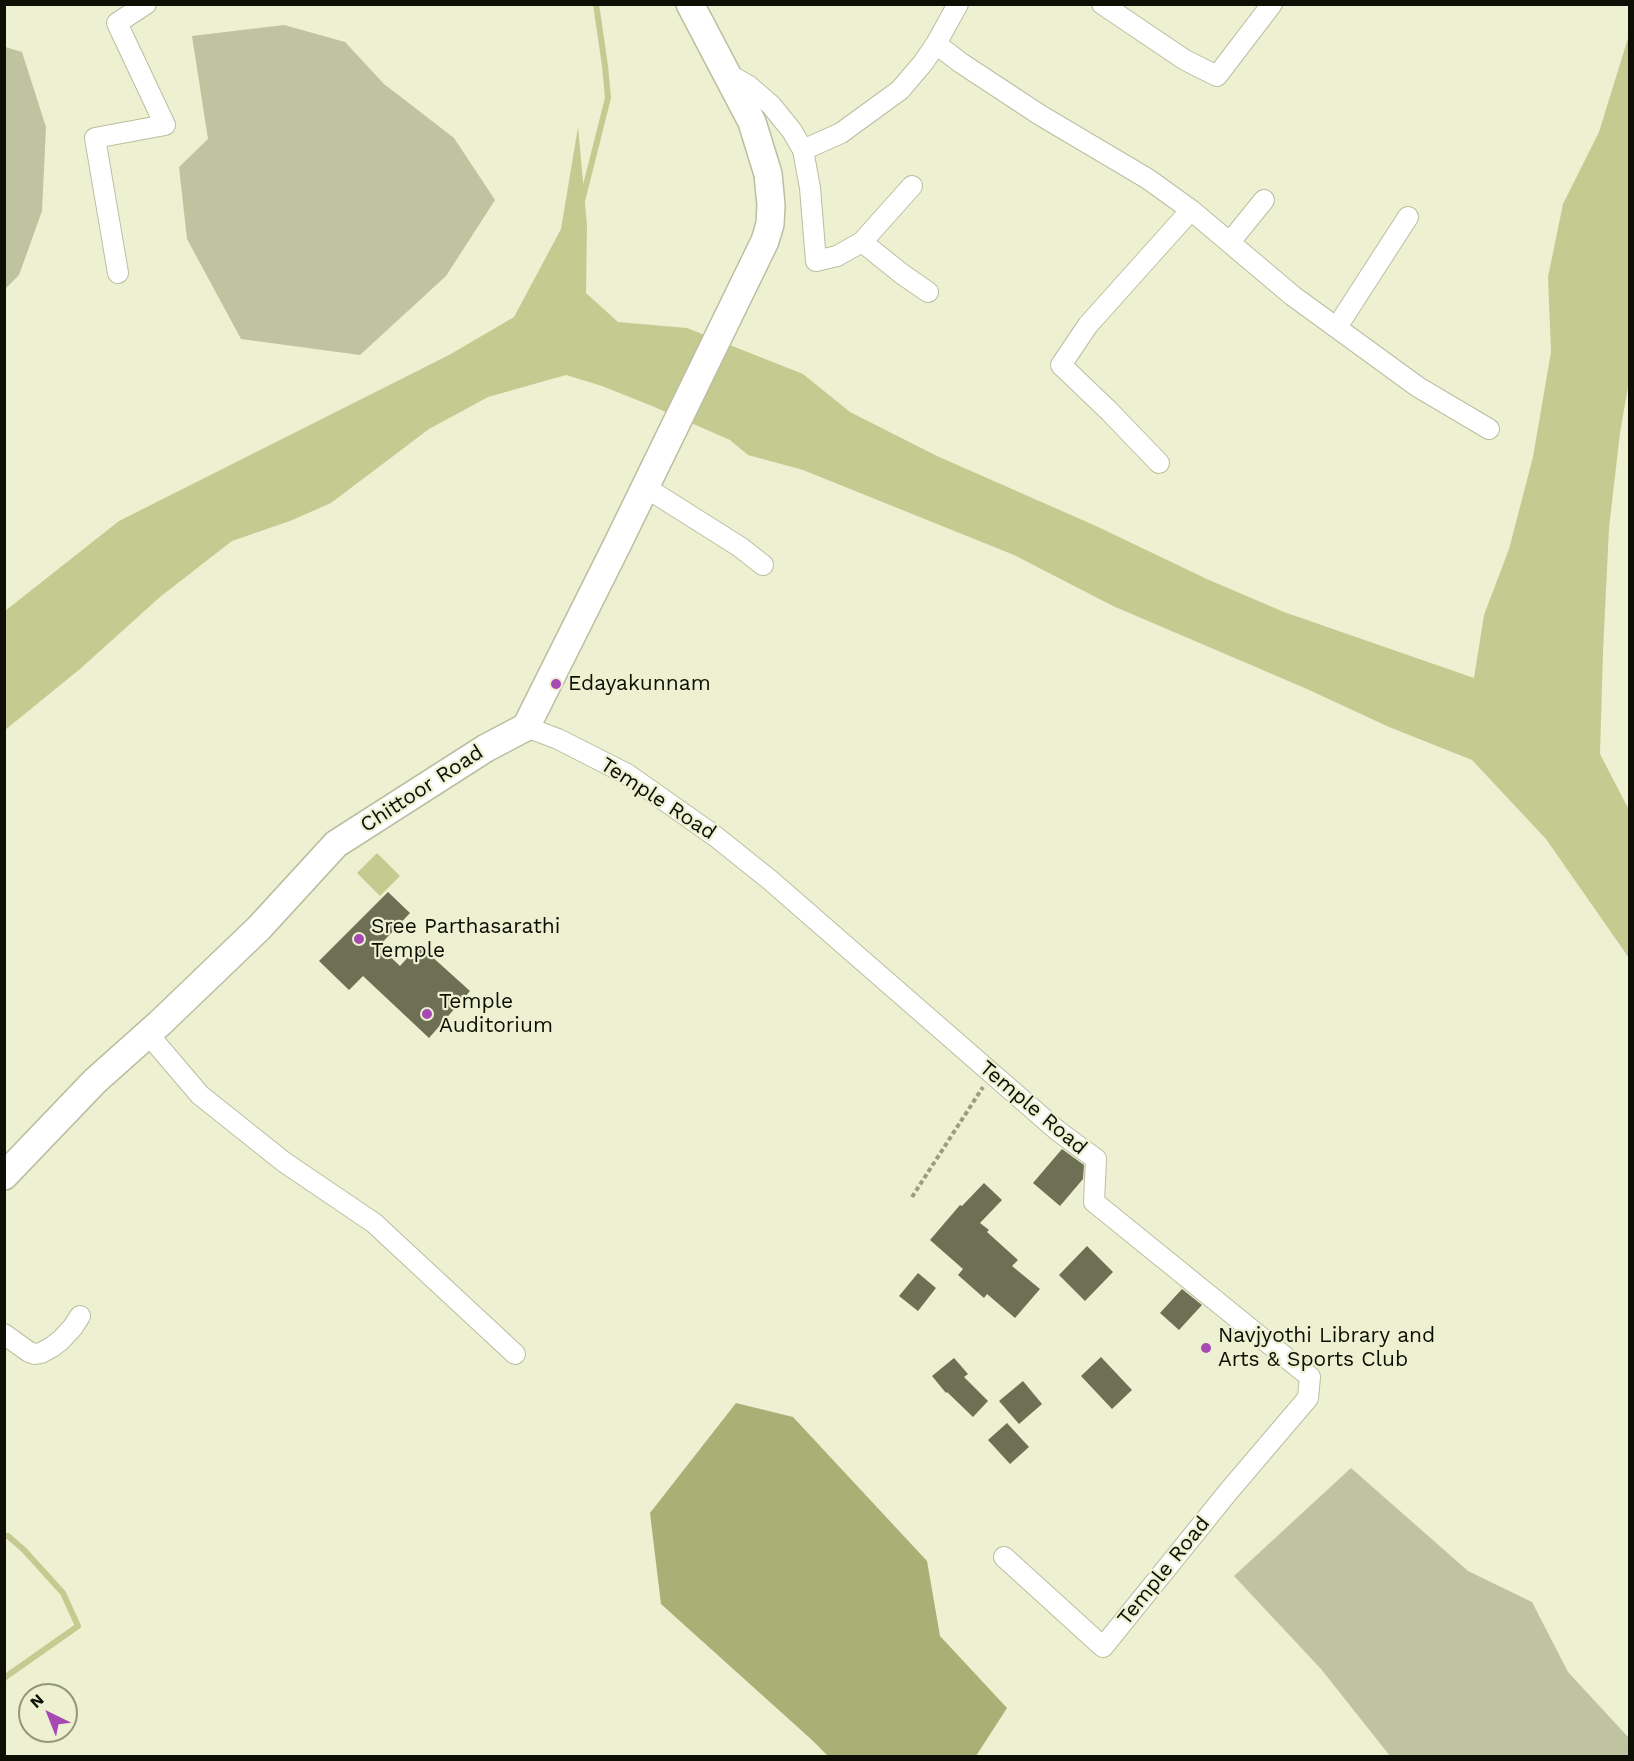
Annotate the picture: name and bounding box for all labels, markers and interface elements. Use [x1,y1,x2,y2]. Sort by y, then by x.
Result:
place label: Edayakunnam [568,671,711,697]
marker: Edayakunnam [549,677,563,691]
street label: Chittoor Road [356,740,488,838]
street label: Temple Road [596,752,720,846]
place label: Sree Parthasarathi Temple [371,914,560,964]
marker: Sree Parthasarathi Temple [352,932,366,946]
place label: Temple Auditorium [439,989,553,1039]
marker: Temple Auditorium [420,1007,434,1021]
street label: Temple Road [974,1056,1092,1160]
place label: Navjyothi Library and Arts & Sports Club [1218,1323,1435,1373]
marker: Navjyothi Library and Arts & Sports Club [1199,1341,1213,1355]
street label: Temple Road [1112,1512,1216,1630]
north arrow [18,1683,78,1743]
text: N [26,1690,48,1712]

